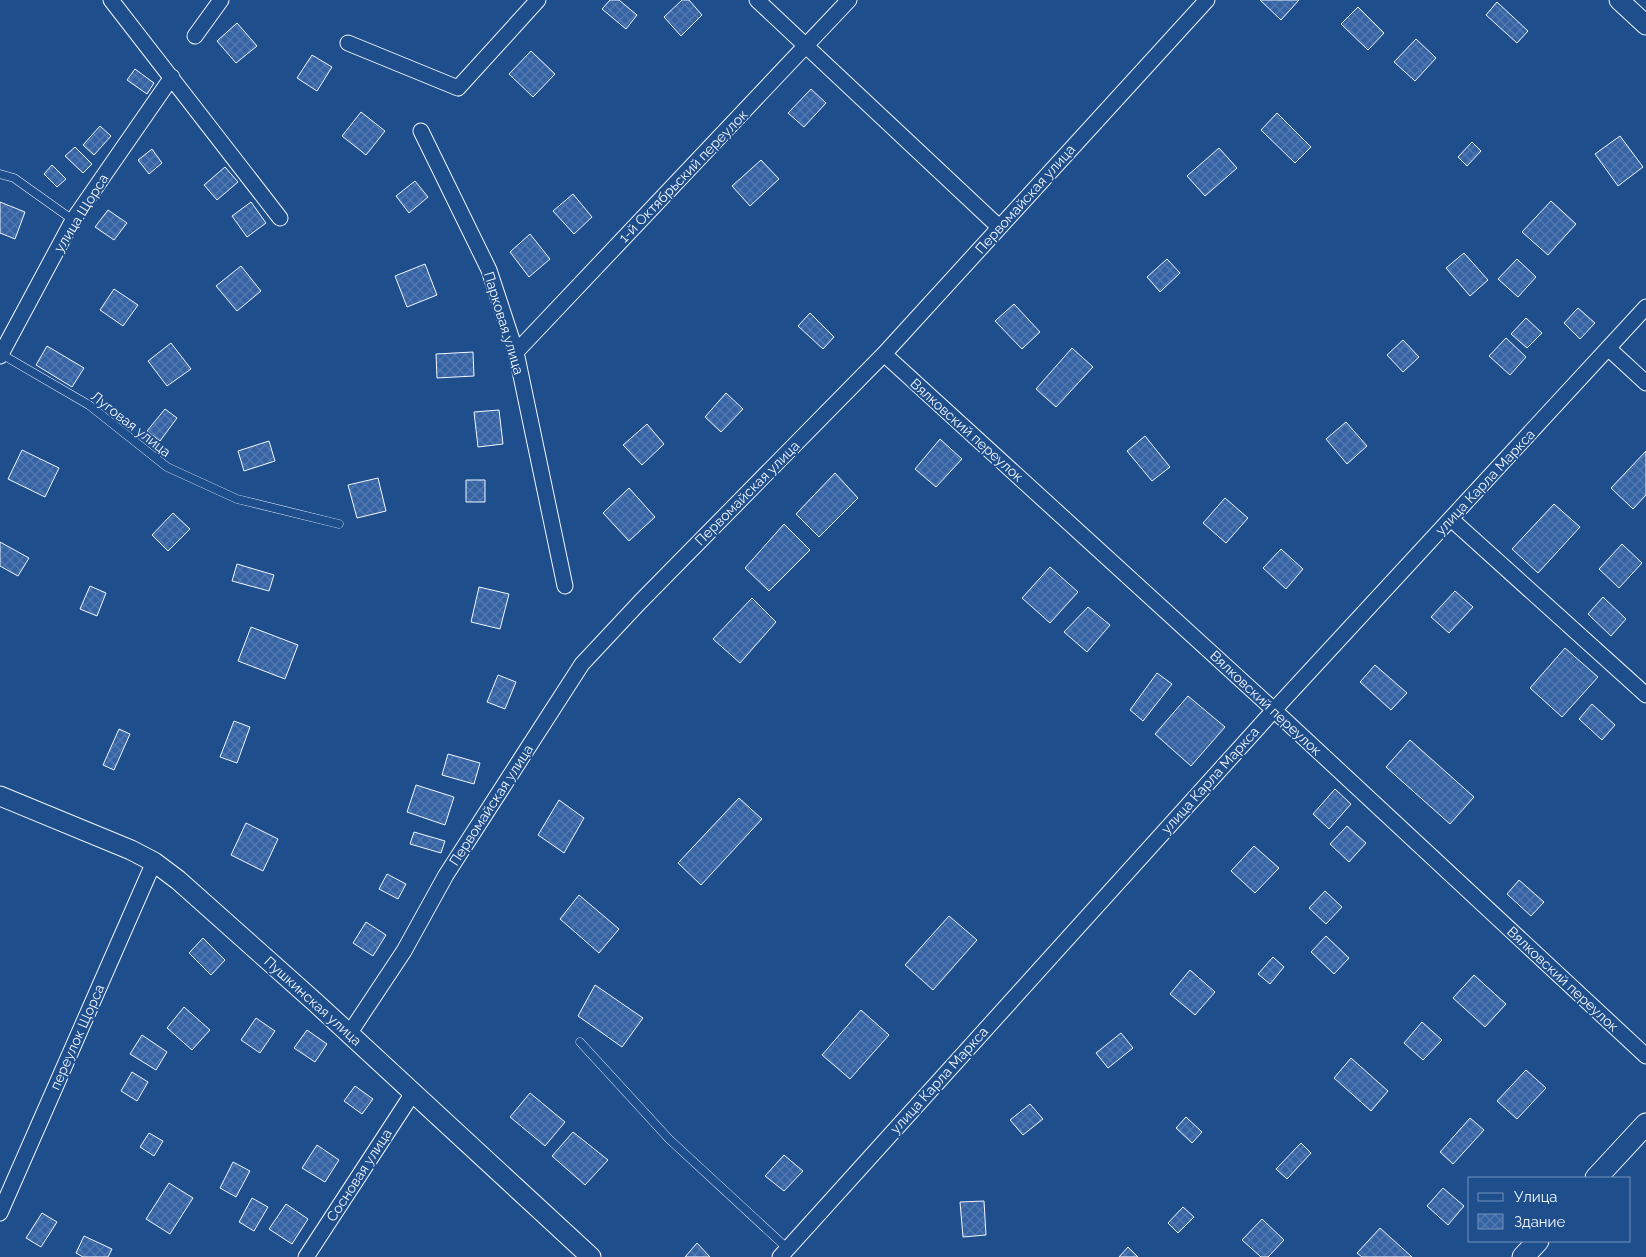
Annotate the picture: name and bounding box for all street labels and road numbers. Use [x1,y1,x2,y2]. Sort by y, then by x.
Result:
street label: 1-й Октябрьский переулок [615,106,751,246]
street label: Первомайская улица [972,141,1078,257]
street label: улица Щорса [51,171,111,255]
street label: Парковая улица [481,270,527,376]
street label: Вялковский переулок [907,375,1027,485]
street label: Луговая улица [88,388,174,460]
street label: улица Карла Маркса [1432,426,1538,538]
street label: Первомайская улица [691,437,803,549]
street label: Вялковский переулок [1207,647,1325,759]
street label: улица Карла Маркса [1158,723,1262,837]
street label: Первомайская улица [446,741,536,869]
street label: Вялковский переулок [1504,923,1622,1035]
street label: Пушкинская улица [261,953,365,1049]
street label: переулок Щорса [47,982,107,1092]
street label: улица Карла Маркса [887,1023,991,1137]
street label: Сосновая улица [323,1126,395,1224]

